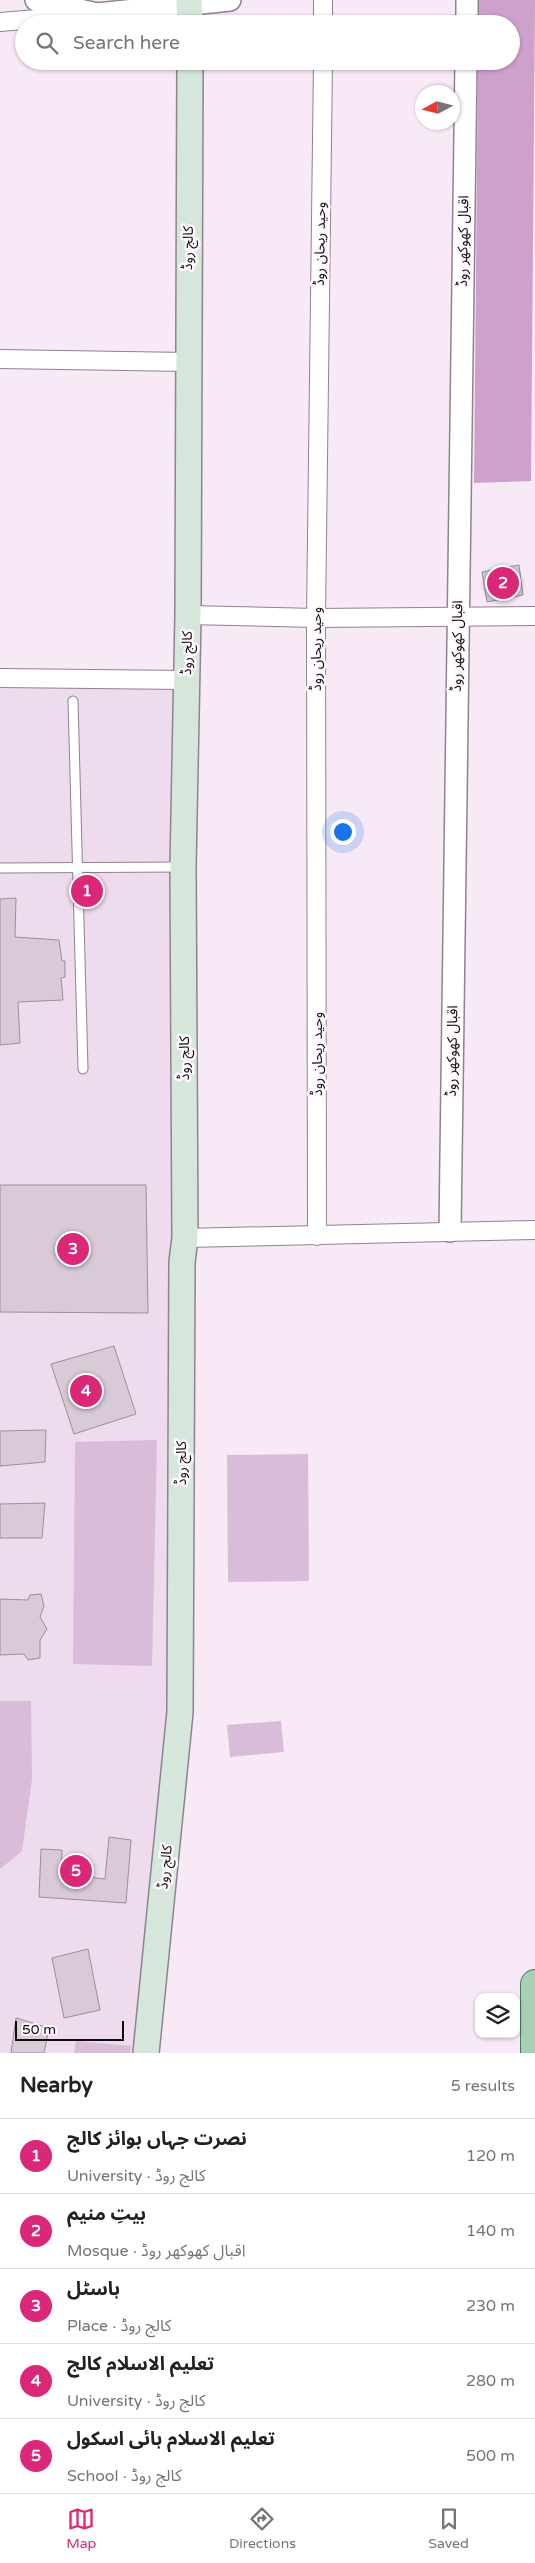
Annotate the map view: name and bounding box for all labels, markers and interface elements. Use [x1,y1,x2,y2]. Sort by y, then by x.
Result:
search box [15,15,520,70]
icon: search [33,29,61,57]
text: Search here [73,32,180,54]
north arrow [415,85,460,130]
street label: اقبال کھوکھر روڈ [454,195,472,287]
street label: وحید ریحان روڈ [311,202,329,286]
street label: کالج روڈ [179,225,199,270]
pin: 2 [487,564,519,602]
street label: اقبال کھوکھر روڈ [448,600,466,692]
street label: وحید ریحان روڈ [308,607,325,691]
street label: کالج روڈ [178,630,198,675]
your location [330,819,356,845]
pin: 1 [71,872,103,910]
street label: اقبال کھوکھر روڈ [443,1005,461,1097]
street label: وحید ریحان روڈ [309,1012,326,1096]
street label: کالج روڈ [176,1036,195,1080]
pin: 3 [57,1230,89,1268]
pin: 4 [70,1372,102,1410]
street label: کالج روڈ [173,1441,192,1485]
street label: کالج روڈ [154,1844,178,1890]
pin: 5 [60,1852,92,1890]
map controls [475,1993,520,2038]
button: layers [475,1993,520,2038]
scale bar [15,2018,124,2041]
text: 50 m [22,2021,56,2038]
text: Nearby [20,2073,93,2098]
text: 5 results [451,2076,515,2096]
text: نصرت جہاں بوائز کالج [67,2128,247,2150]
text: 1 [31,2146,41,2166]
text: 120 m [466,2146,515,2166]
text: University · کالج روڈ [67,2166,206,2186]
text: بیتِ منیم [67,2203,146,2225]
text: 2 [31,2221,41,2241]
text: 140 m [466,2221,515,2241]
text: Mosque · اقبال کھوکھر روڈ [67,2241,246,2261]
text: ہاسٹل [67,2278,120,2300]
text: 3 [31,2296,41,2316]
text: 230 m [466,2296,515,2316]
text: Place · کالج روڈ [67,2316,171,2336]
text: تعلیم الاسلام کالج [67,2353,214,2375]
text: 4 [31,2371,41,2391]
text: 280 m [466,2371,515,2391]
text: University · کالج روڈ [67,2391,206,2411]
text: تعلیم الاسلام ہائی اسکول [67,2428,275,2450]
text: 5 [31,2446,41,2466]
text: 500 m [466,2446,515,2466]
text: School · کالج روڈ [67,2466,182,2486]
tab: Map [66,2505,96,2552]
tab: Directions [229,2505,296,2552]
tab: Saved [428,2505,469,2552]

